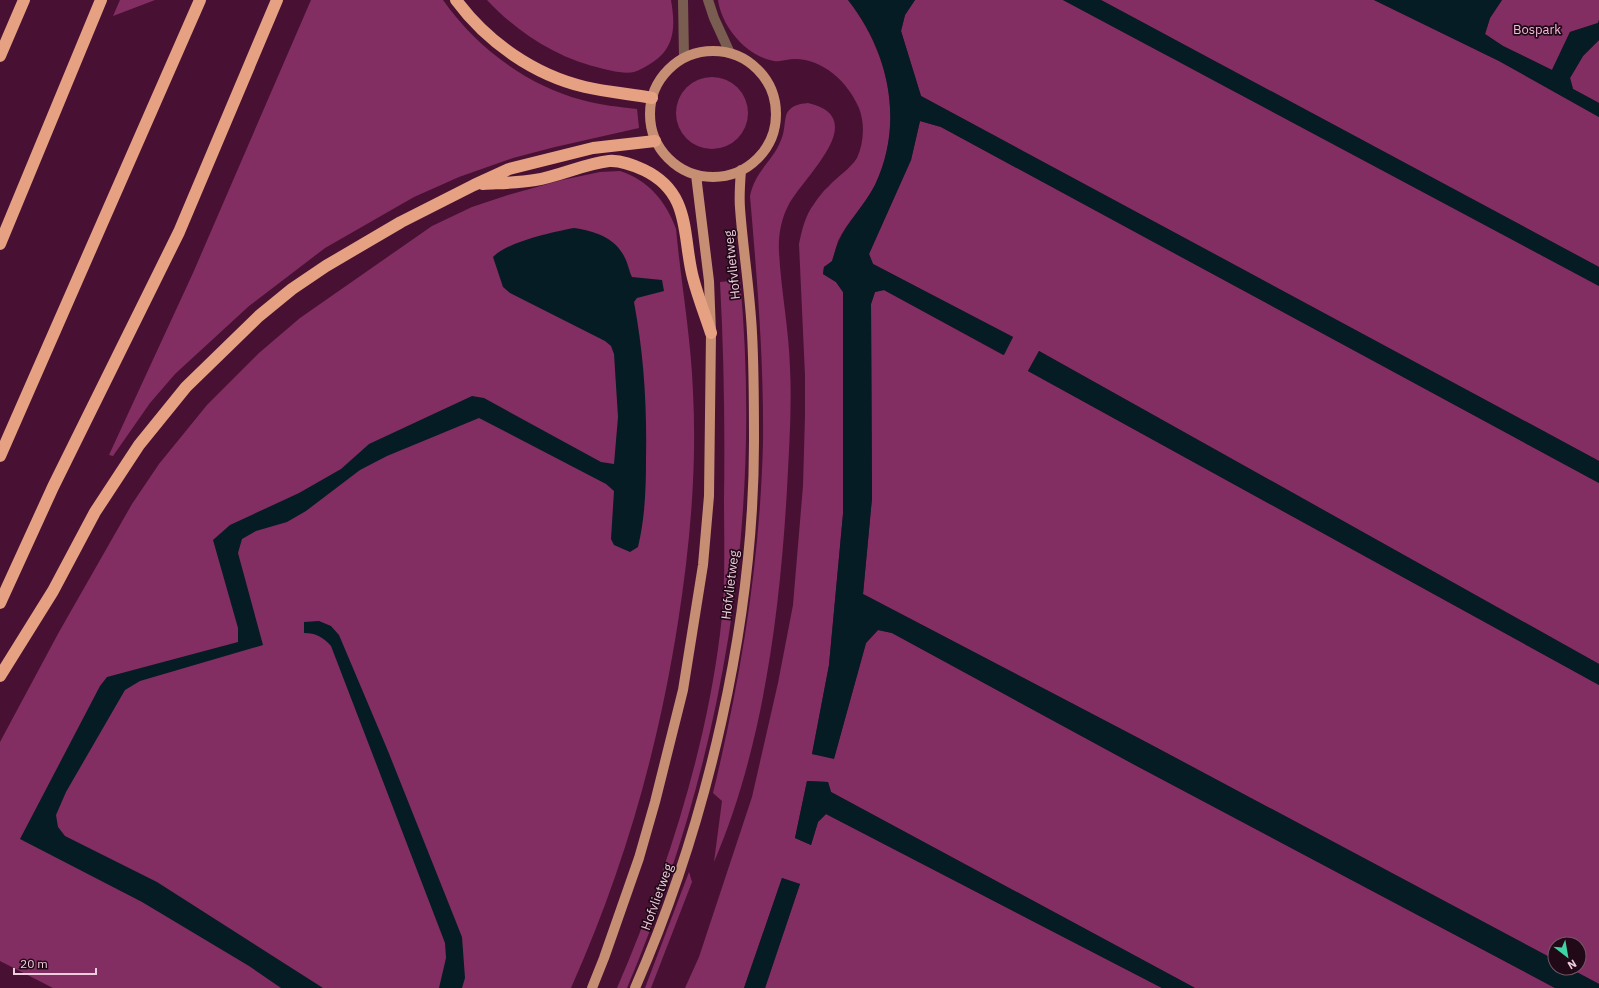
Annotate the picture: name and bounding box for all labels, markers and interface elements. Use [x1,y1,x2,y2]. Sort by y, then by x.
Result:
park label: Bospark [1513,21,1561,38]
street label: Hofvlietweg [720,229,744,300]
street label: Hofvlietweg [717,549,743,621]
street label: Hofvlietweg [637,861,677,933]
north arrow [1547,936,1587,976]
scale bar [14,950,96,976]
text: 20 m [20,956,48,971]
text: N [1565,957,1579,973]

